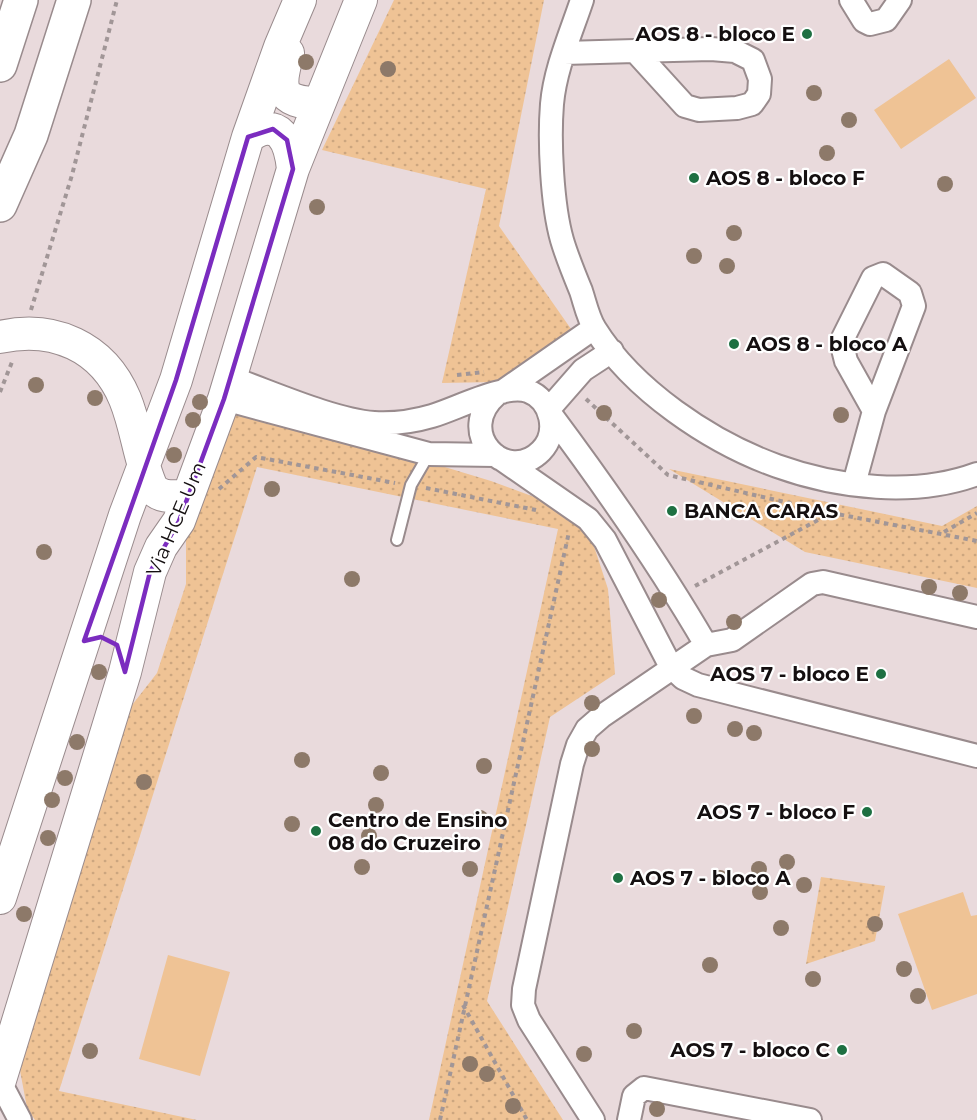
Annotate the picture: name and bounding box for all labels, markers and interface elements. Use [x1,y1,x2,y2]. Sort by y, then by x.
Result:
place label: AOS 8 - bloco E [635,22,795,46]
marker: AOS 8 - bloco E [800,27,814,41]
place label: AOS 8 - bloco F [705,166,865,190]
marker: AOS 8 - bloco F [687,171,701,185]
place label: AOS 8 - bloco A [745,332,908,356]
marker: AOS 8 - bloco A [727,337,741,351]
street label: Via HCE Um [141,458,211,580]
place label: BANCA CARAS [684,499,839,523]
marker: BANCA CARAS [665,504,679,518]
place label: AOS 7 - bloco E [709,662,869,686]
marker: AOS 7 - bloco E [874,667,888,681]
place label: AOS 7 - bloco F [696,800,855,824]
marker: AOS 7 - bloco F [860,805,874,819]
place label: Centro de Ensino 08 do Cruzeiro [328,808,507,855]
marker: Centro de Ensino 08 do Cruzeiro [309,824,323,838]
place label: AOS 7 - bloco A [629,866,791,890]
marker: AOS 7 - bloco A [611,871,625,885]
place label: AOS 7 - bloco C [669,1038,831,1062]
marker: AOS 7 - bloco C [835,1043,849,1057]

